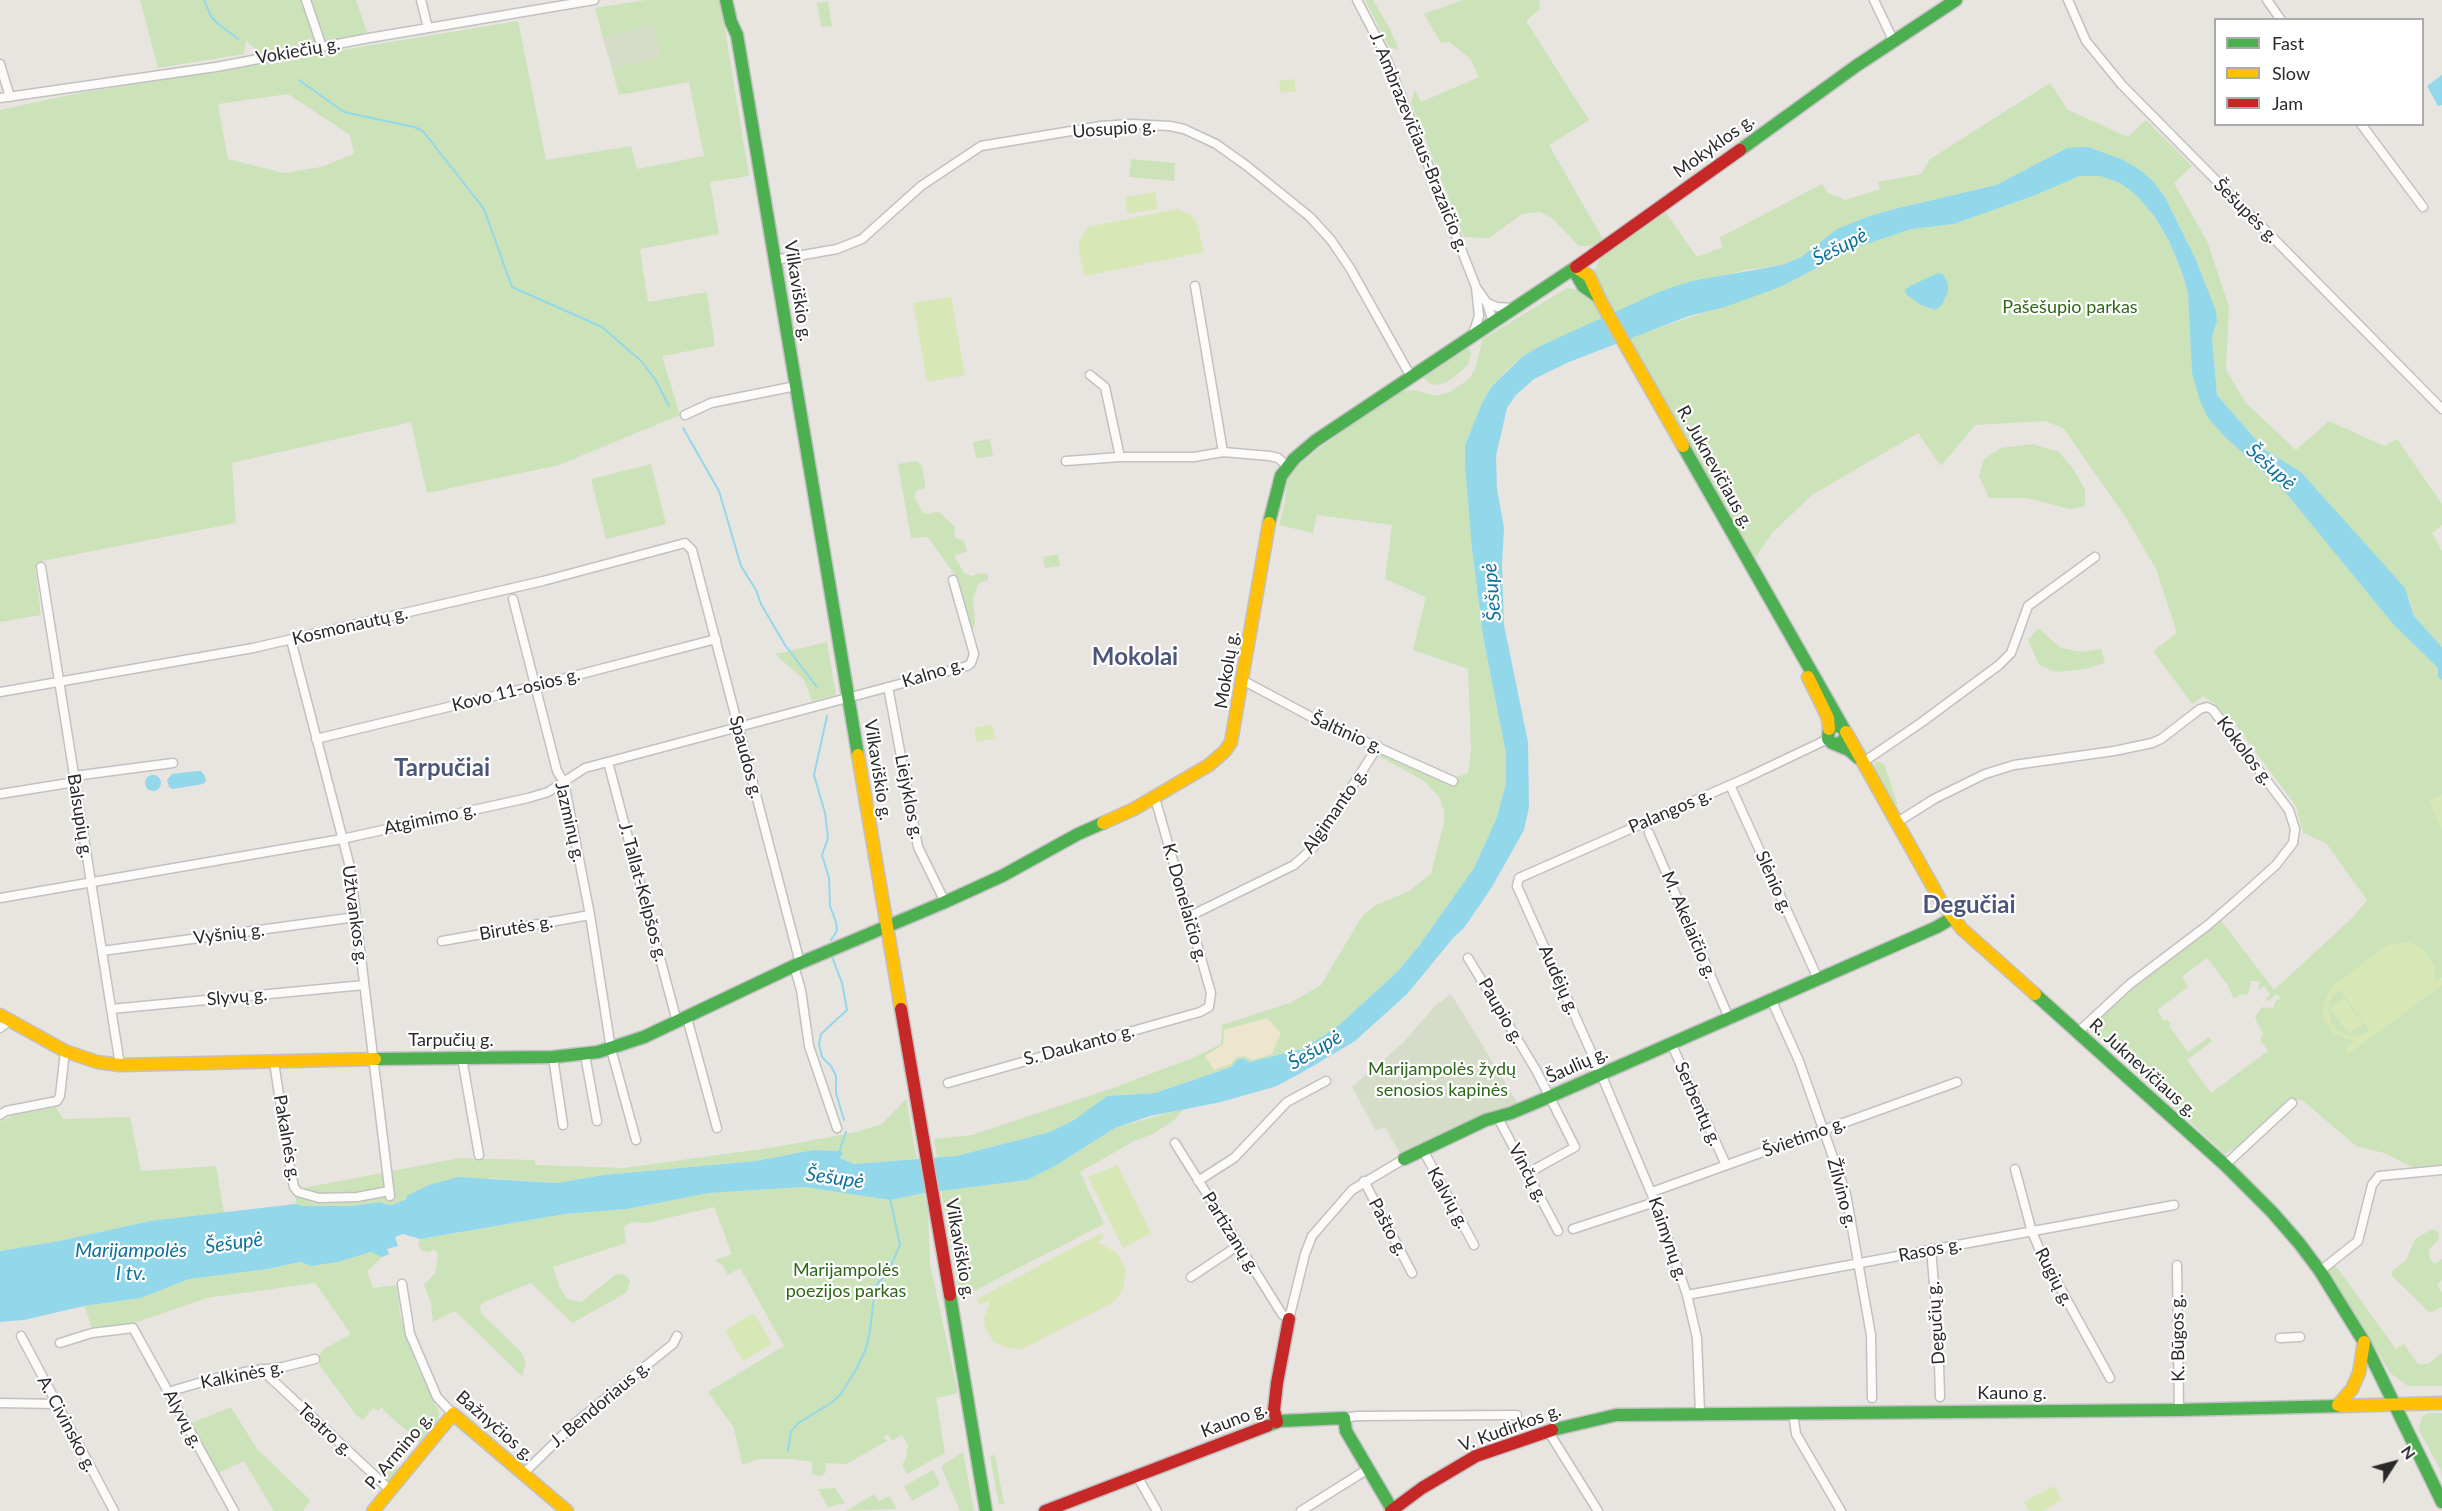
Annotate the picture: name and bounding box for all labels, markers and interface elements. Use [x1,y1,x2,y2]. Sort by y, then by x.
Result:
legend [2214,18,2424,126]
street label: J. Ambrazevičiaus-Brazaičio g. [1365,29,1473,255]
text: Fast [2272,32,2304,54]
street label: Vokiečių g. [254,33,342,69]
text: Slow [2272,62,2310,84]
text: Jam [2272,92,2303,114]
street label: Mokyklos g. [1669,109,1759,183]
street label: Uosupio g. [1071,115,1157,143]
street label: Šešupės g. [2209,174,2283,248]
water label: Šešupė [1809,223,1871,271]
street label: Vilkaviškio g. [779,239,817,343]
park label: Pašešupio parkas [2002,296,2138,318]
street label: R. Juknevičiaus g. [1672,402,1758,532]
water label: Šešupė [2241,439,2301,495]
water label: Šešupė [1478,562,1506,622]
street label: Kosmonautų g. [290,602,410,650]
street label: Mokolų g. [1210,630,1244,710]
district label: Mokolai [1092,643,1178,671]
street label: Kalno g. [899,653,967,693]
street label: Kovo 11-osios g. [450,664,582,716]
street label: Šaltinio g. [1308,708,1386,758]
street label: Kokolos g. [2212,712,2278,790]
street label: Spaudos g. [725,713,767,801]
street label: Vilkaviškio g. [859,718,897,822]
street label: Liejyklos g. [890,753,928,841]
district label: Tarpučiai [394,754,490,782]
street label: Algimanto g. [1298,764,1372,858]
street label: Balsupių g. [63,772,97,860]
street label: Jazminų g. [550,780,590,864]
street label: Palangos g. [1625,784,1715,838]
street label: Atgimimo g. [382,799,478,839]
street label: J. Tallat-Kelpšos g. [614,820,672,964]
street label: K. Donelaičio g. [1158,841,1212,965]
street label: Slėnio g. [1751,847,1797,917]
street label: Užtvankos g. [337,864,373,966]
street label: M. Akelaičio g. [1657,868,1721,982]
district label: Degučiai [1922,891,2016,919]
street label: Birutės g. [478,911,554,945]
street label: Vyšnių g. [192,919,266,949]
street label: Audėjų g. [1534,942,1584,1018]
street label: Paupio g. [1474,974,1528,1048]
street label: Slyvų g. [206,984,268,1010]
street label: R. Juknevičiaus g. [2085,1014,2201,1122]
street label: S. Daukanto g. [1021,1020,1137,1070]
water label: Šešupė [1284,1025,1346,1075]
street label: Tarpučių g. [408,1029,494,1051]
street label: Šaulių g. [1543,1042,1611,1088]
park label: Marijampolės žydų senosios kapinės [1368,1058,1516,1100]
street label: Serbentų g. [1670,1059,1726,1149]
street label: Pakalnės g. [269,1093,305,1183]
street label: Švietimo g. [1760,1112,1848,1162]
street label: Vinčų g. [1504,1140,1552,1206]
street label: Žilvino g. [1822,1156,1862,1230]
water label: Šešupė [804,1162,866,1194]
street label: Kalvių g. [1422,1163,1474,1233]
street label: Partizanų g. [1197,1188,1265,1278]
street label: Kaimynų g. [1644,1194,1692,1284]
street label: Pašto g. [1364,1195,1412,1259]
street label: Vilkaviškio g. [941,1197,979,1301]
water label: Šešupė [203,1227,265,1259]
street label: Rasos g. [1896,1233,1964,1267]
water label: Marijampolės I tv. [75,1239,187,1286]
street label: Rugių g. [2030,1244,2078,1310]
park label: Marijampolės poezijos parkas [786,1259,906,1302]
street label: Degučių g. [1922,1281,1950,1365]
street label: K. Būgos g. [2166,1294,2190,1382]
street label: Kalkinės g. [199,1356,285,1394]
street label: J. Bendoriaus g. [546,1356,654,1452]
street label: A. Civinsko g. [33,1372,101,1476]
street label: Kauno g. [1977,1382,2047,1404]
street label: Alyvų g. [159,1386,207,1452]
street label: Bažnyčios g. [451,1386,539,1466]
street label: Kauno g. [1198,1397,1270,1443]
street label: Teatro g. [293,1399,357,1461]
street label: V. Kudirkos g. [1456,1400,1564,1456]
street label: P. Armino g. [360,1408,438,1494]
north arrow [2364,1433,2424,1493]
text: N [2398,1442,2420,1463]

